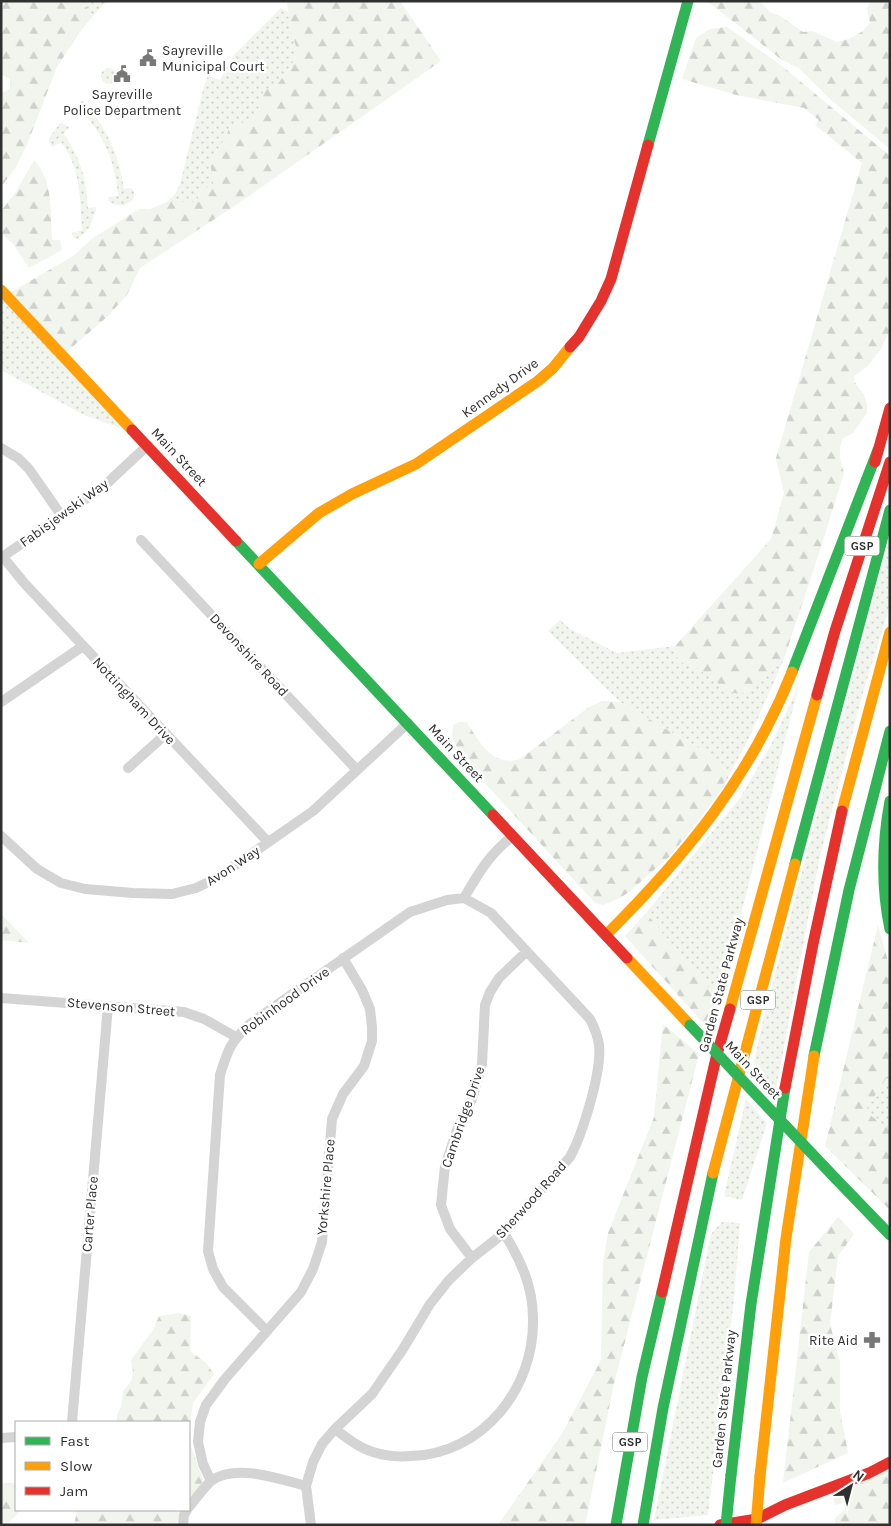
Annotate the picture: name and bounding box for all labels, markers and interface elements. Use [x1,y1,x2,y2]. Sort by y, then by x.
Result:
place label: Sayreville Municipal Court [162,42,265,75]
public building icon: Sayreville Municipal Court [138,48,158,68]
public building icon: Sayreville Police Department [112,64,132,84]
place label: Sayreville Police Department [63,86,181,119]
street label: Kennedy Drive [458,354,542,422]
street label: Main Street [148,424,210,490]
street label: Fabisjewski Way [16,475,112,551]
road number: GSP [844,536,880,556]
street label: Devonshire Road [206,610,292,700]
street label: Nottingham Drive [89,654,179,748]
street label: Main Street [425,720,487,786]
street label: Avon Way [203,842,263,890]
street label: Garden State Parkway [695,915,747,1054]
street label: Robinhood Drive [237,963,333,1039]
road number: GSP [740,990,776,1010]
street label: Stevenson Street [66,994,176,1020]
street label: Main Street [722,1037,784,1103]
street label: Cambridge Drive [438,1064,488,1170]
street label: Yorkshire Place [313,1138,339,1236]
street label: Sherwood Road [492,1158,570,1242]
street label: Carter Place [78,1175,102,1253]
street label: Garden State Parkway [708,1329,740,1469]
pharmacy icon: Rite Aid [862,1330,882,1350]
place label: Rite Aid [809,1332,858,1349]
legend [15,1421,190,1511]
text: Fast [60,1432,90,1450]
road number: GSP [612,1432,648,1451]
text: Slow [60,1457,92,1475]
north arrow [826,1461,876,1511]
text: N [849,1466,867,1486]
text: Jam [60,1482,88,1500]

